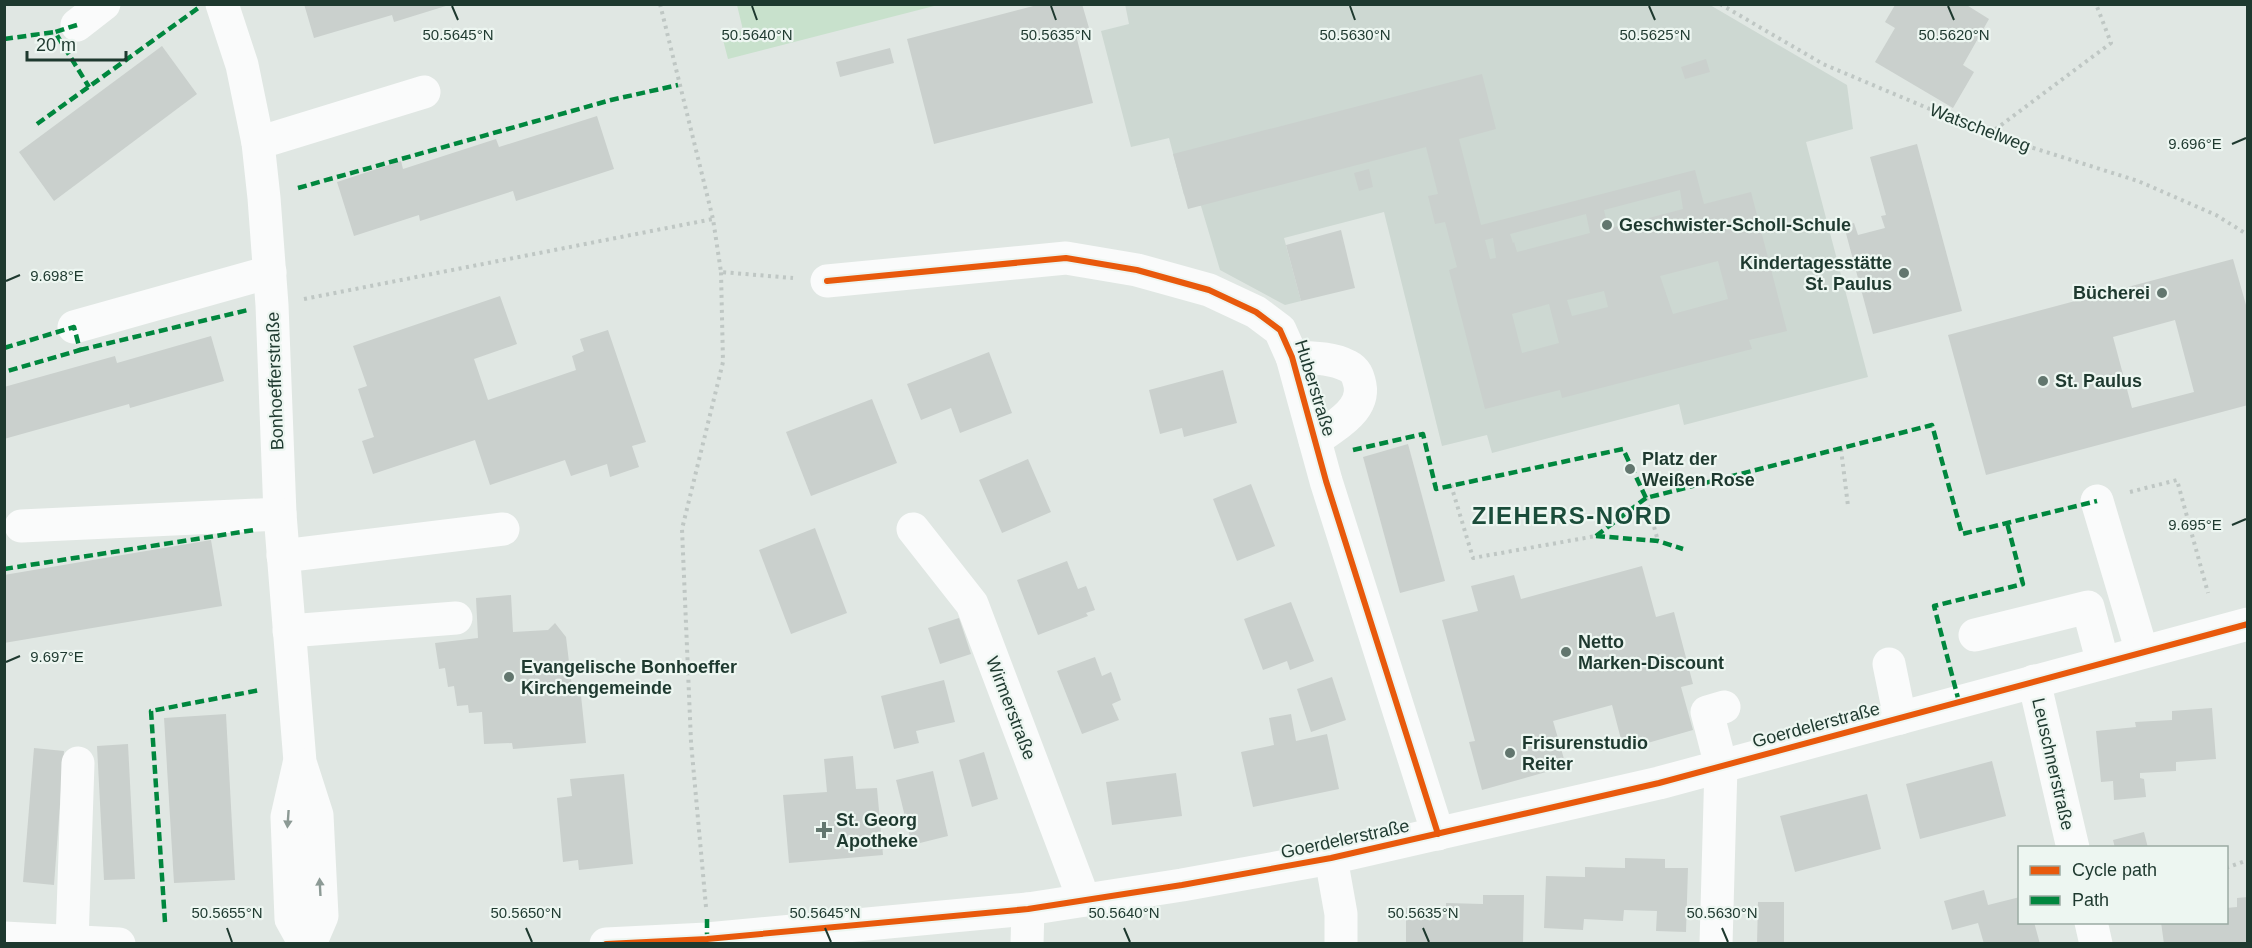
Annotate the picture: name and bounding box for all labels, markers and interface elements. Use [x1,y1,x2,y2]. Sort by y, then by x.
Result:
scale bar [27,24,126,62]
text: 50.5645°N [422,26,494,43]
text: 50.5640°N [721,26,793,43]
text: 50.5635°N [1020,26,1092,43]
text: 50.5630°N [1319,26,1391,43]
text: 50.5625°N [1619,26,1691,43]
text: 50.5620°N [1918,26,1990,43]
text: 20 m [36,35,76,55]
street label: Watschelweg [1927,100,2033,156]
text: 9.696°E [2168,135,2222,152]
place label: Geschwister-Scholl-Schule [1619,215,1851,235]
marker: Geschwister-Scholl-Schule [1600,218,1614,232]
place label: Kindertagesstätte St. Paulus [1740,253,1892,294]
marker: Kindertagesstätte St. Paulus [1897,266,1911,280]
text: 9.698°E [30,267,84,284]
place label: Bücherei [2073,283,2150,303]
marker: Bücherei [2155,286,2169,300]
street label: Bonhoefferstraße [263,311,287,451]
street label: Huberstraße [1291,337,1339,439]
place label: St. Paulus [2055,371,2142,391]
marker: St. Paulus [2036,374,2050,388]
place label: Platz der Weißen Rose [1642,449,1755,490]
marker: Platz der Weißen Rose [1623,462,1637,476]
district label: ZIEHERS-NORD [1472,502,1672,529]
text: 9.695°E [2168,516,2222,533]
place label: Netto Marken-Discount [1578,632,1724,673]
marker: Netto Marken-Discount [1559,645,1573,659]
text: 9.697°E [30,648,84,665]
street label: Wirmerstraße [982,654,1040,762]
place label: Evangelische Bonhoeffer Kirchengemeinde [521,657,737,698]
marker: Evangelische Bonhoeffer Kirchengemeinde [502,670,516,684]
street label: Leuschnerstraße [2028,696,2078,832]
street label: Goerdelerstraße [1750,698,1882,752]
place label: Frisurenstudio Reiter [1522,733,1648,774]
marker: Frisurenstudio Reiter [1503,746,1517,760]
one-way arrow [284,810,293,829]
place label: St. Georg Apotheke [836,810,918,851]
street label: Goerdelerstraße [1279,816,1411,862]
marker: St. Georg Apotheke [817,823,831,837]
legend [2018,846,2228,924]
text: Cycle path [2072,860,2157,880]
one-way arrow [316,878,325,897]
text: Path [2072,890,2109,910]
text: 50.5655°N [191,904,263,921]
text: 50.5650°N [490,904,562,921]
text: 50.5645°N [789,904,861,921]
text: 50.5640°N [1088,904,1160,921]
text: 50.5635°N [1387,904,1459,921]
text: 50.5630°N [1686,904,1758,921]

